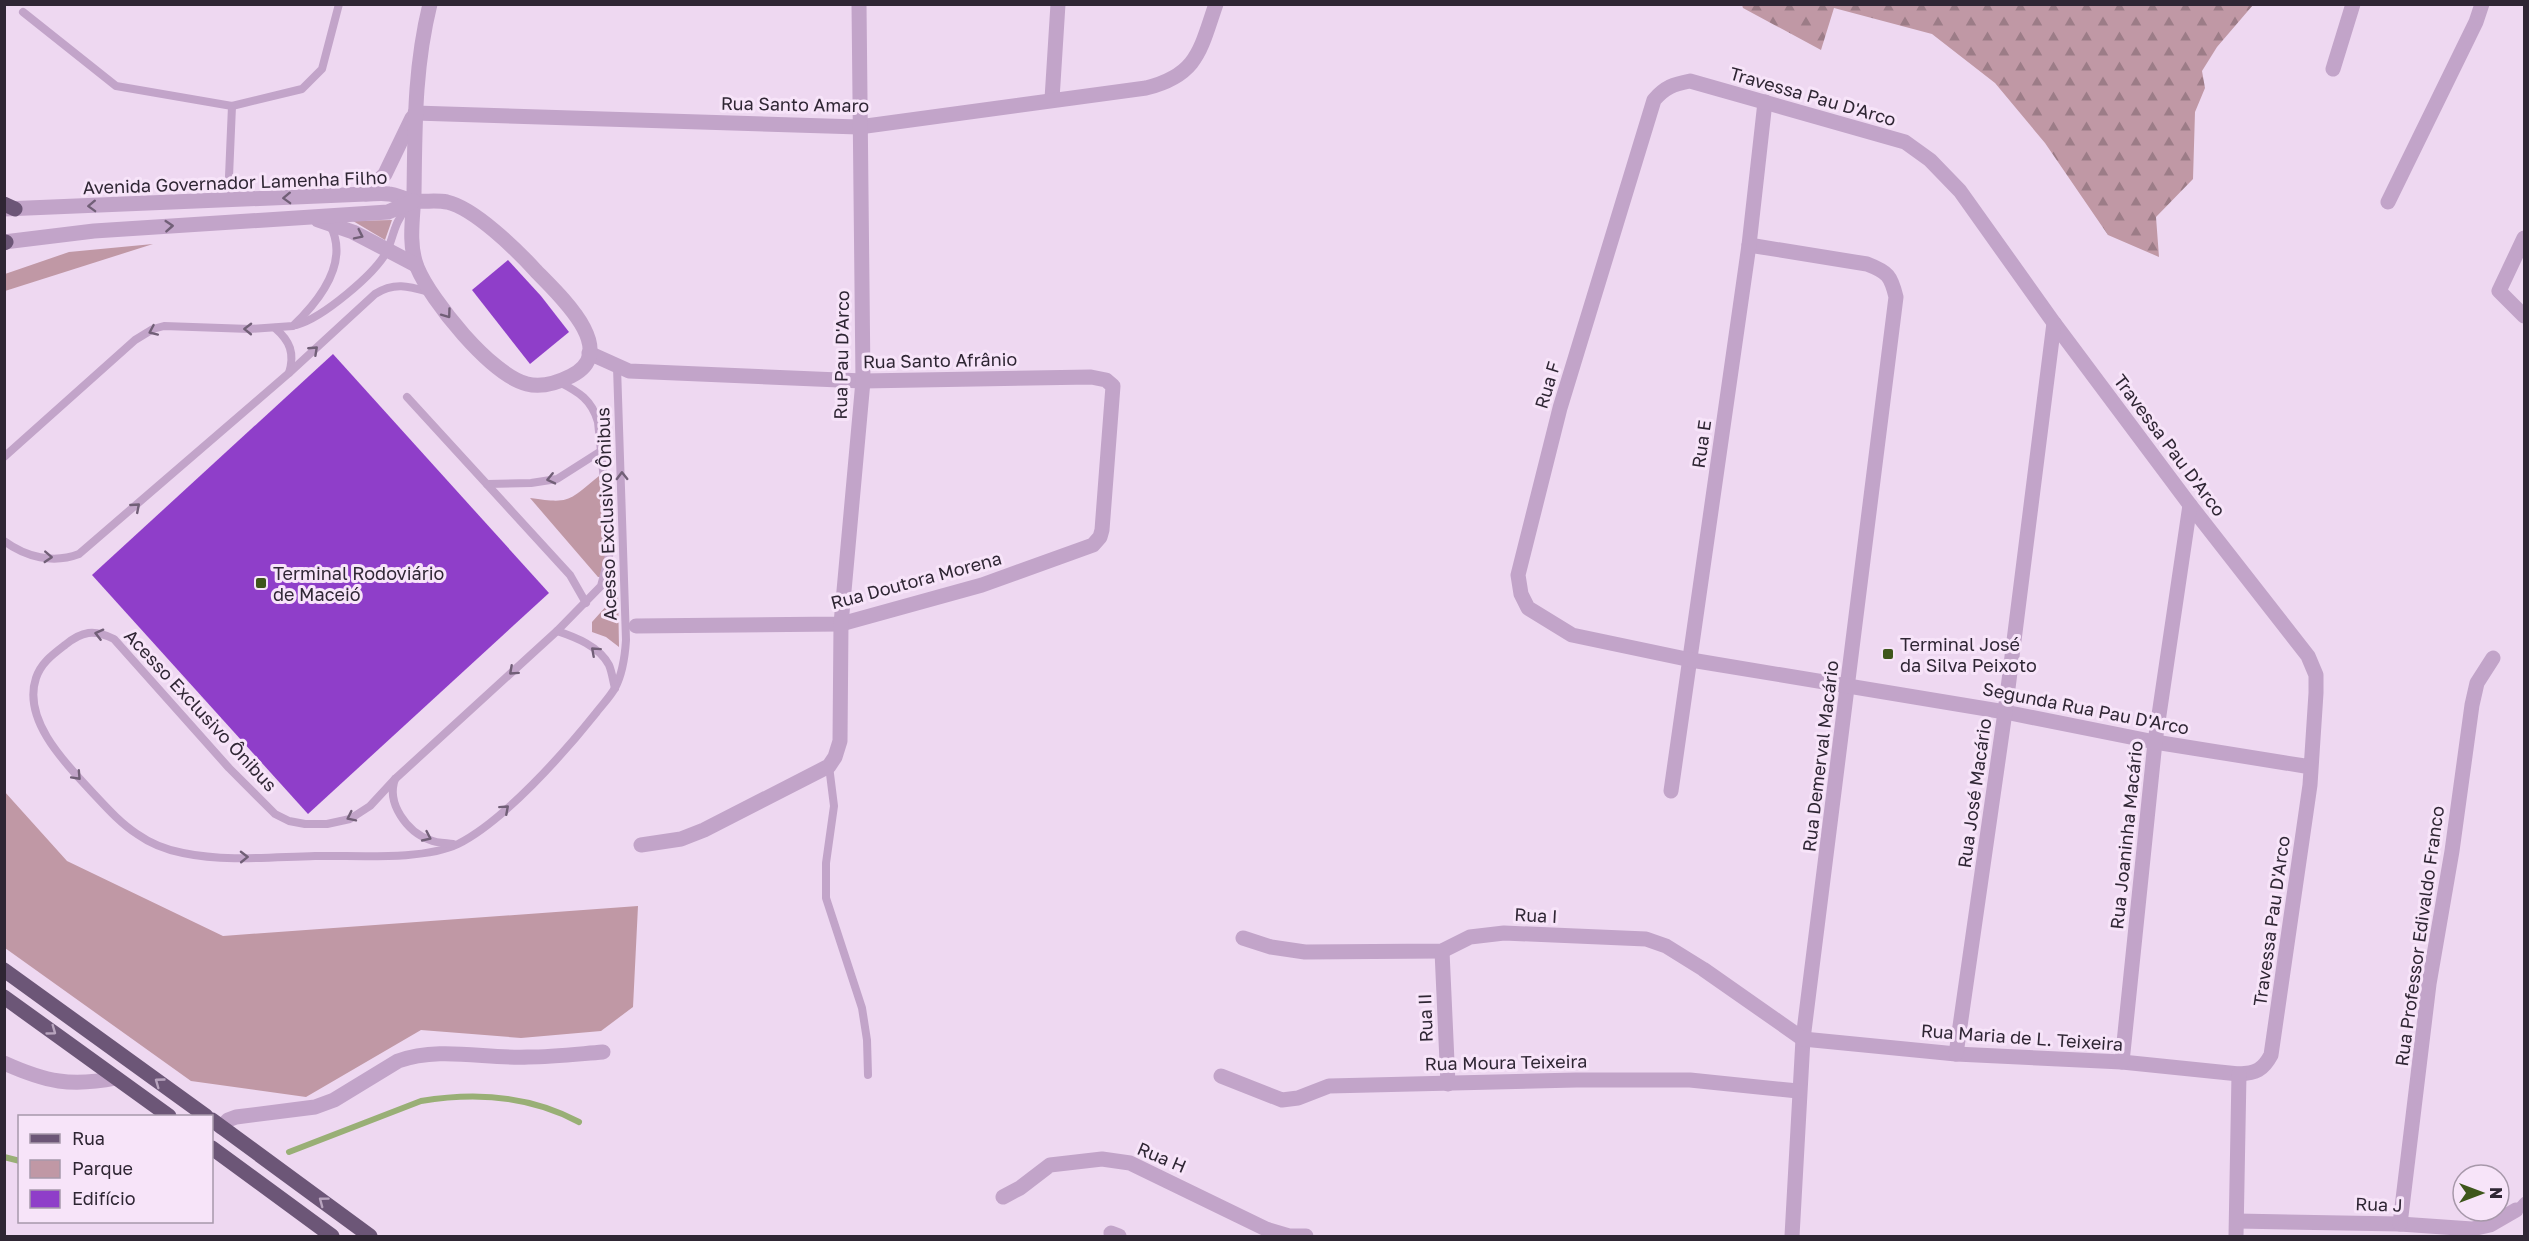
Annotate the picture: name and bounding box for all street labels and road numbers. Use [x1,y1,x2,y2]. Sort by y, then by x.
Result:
street label: Travessa Pau D'Arco [1727,62,1899,130]
street label: Rua Santo Amaro [721,92,869,116]
street label: Avenida Governador Lamenha Filho [82,166,388,198]
street label: Rua Pau D'Arco [829,290,853,420]
street label: Rua Santo Afrânio [863,348,1017,372]
street label: Rua F [1529,359,1565,411]
street label: Travessa Pau D'Arco [2109,370,2231,520]
street label: Acesso Exclusivo Ônibus [591,407,621,621]
street label: Rua E [1687,418,1715,470]
street label: Rua Doutora Morena [828,547,1004,613]
street label: Acesso Exclusivo Ônibus [120,624,282,796]
street label: Rua Demerval Macário [1797,659,1843,853]
street label: Segunda Rua Pau D'Arco [1981,677,2191,739]
street label: Rua José Macário [1953,717,1995,869]
street label: Rua Joaninha Macário [2105,740,2147,930]
street label: Rua Professor Edivaldo Franco [2390,804,2448,1068]
street label: Travessa Pau D'Arco [2248,834,2294,1008]
street label: Rua I [1514,903,1558,927]
street label: Rua II [1413,993,1437,1043]
street label: Rua Maria de L. Teixeira [1920,1019,2124,1055]
street label: Rua Moura Teixeira [1424,1050,1588,1074]
street label: Rua H [1134,1137,1190,1177]
street label: Rua J [2355,1192,2403,1216]

